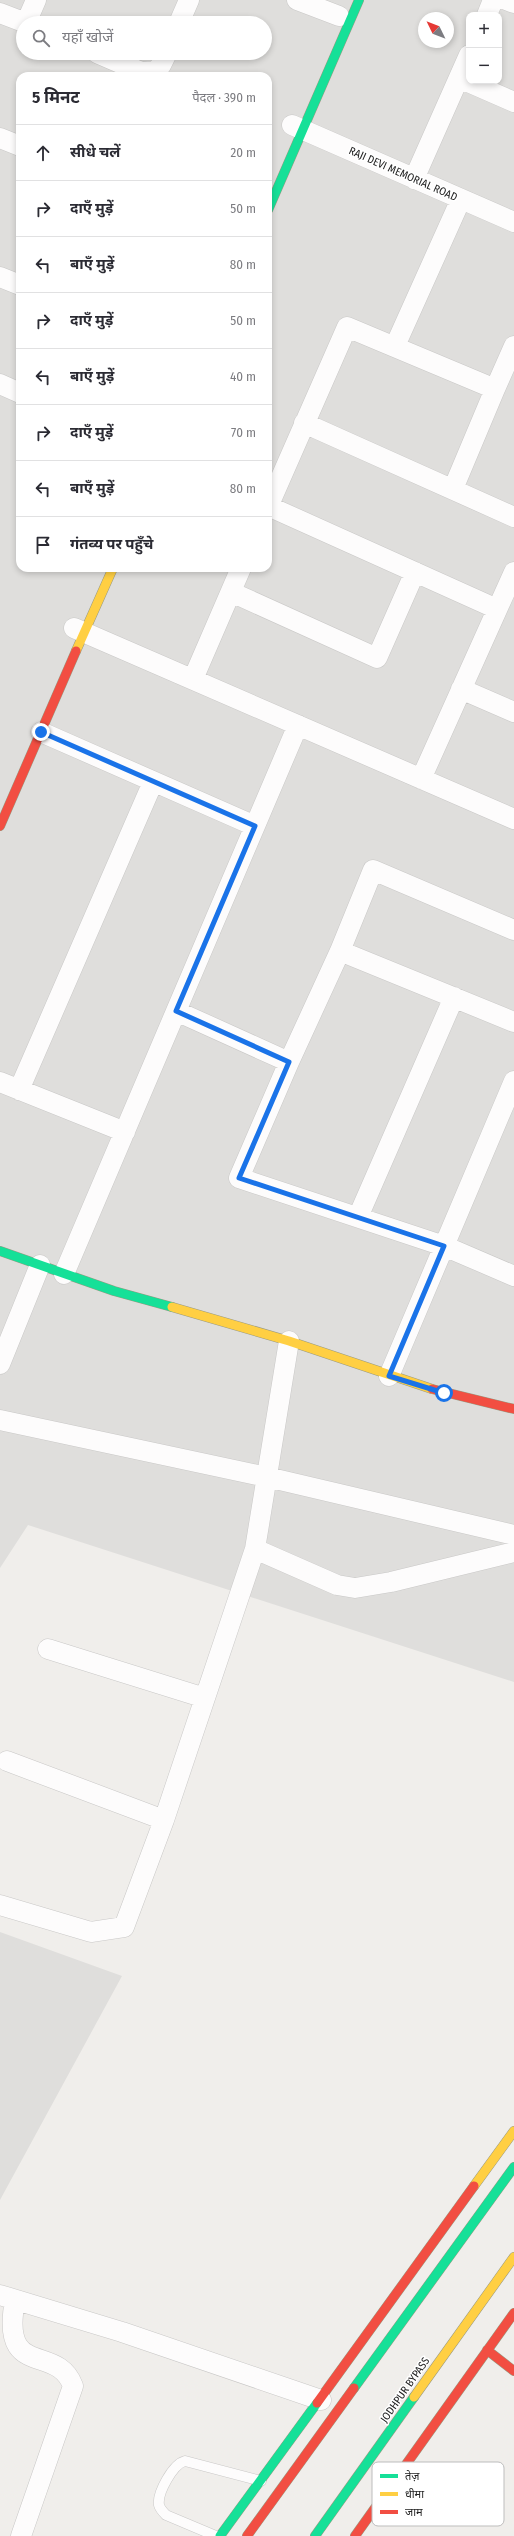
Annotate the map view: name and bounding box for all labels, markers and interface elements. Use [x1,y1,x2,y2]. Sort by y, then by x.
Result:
north arrow [418,12,454,48]
map controls [466,12,502,84]
button: + [466,12,502,48]
search box [16,16,272,60]
icon: search [30,27,52,49]
text: यहाँ खोजें [62,28,113,46]
button: − [466,48,502,84]
text: 5 मिनट [32,87,80,108]
text: पैदल · 390 m [192,90,256,105]
icon: ahead [32,142,54,164]
text: सीधे चलें [70,143,120,161]
street label: RAJI DEVI MEMORIAL ROAD [347,144,459,204]
text: 20 m [230,145,256,160]
icon: right [32,198,54,220]
text: दाएँ मुड़ें [70,199,113,217]
text: 50 m [230,201,256,216]
icon: left [32,254,54,276]
text: बाएँ मुड़ें [70,255,114,273]
text: 80 m [230,257,256,272]
icon: right [32,310,54,332]
text: दाएँ मुड़ें [70,311,113,329]
text: 50 m [230,313,256,328]
icon: left [32,366,54,388]
text: बाएँ मुड़ें [70,367,114,385]
text: 40 m [230,369,256,384]
icon: right [32,422,54,444]
text: दाएँ मुड़ें [70,423,113,441]
text: 70 m [231,425,256,440]
icon: left [32,478,54,500]
text: बाएँ मुड़ें [70,479,114,497]
text: 80 m [230,481,256,496]
icon: arrive [32,534,54,556]
text: गंतव्य पर पहुँचे [70,535,153,553]
route end [32,723,50,741]
route start [435,1384,453,1402]
street label: JODHPUR BYPASS [378,2354,433,2425]
legend [372,2462,504,2526]
text: तेज़ [405,2470,420,2483]
text: धीमा [405,2488,424,2501]
text: जाम [405,2506,423,2519]

